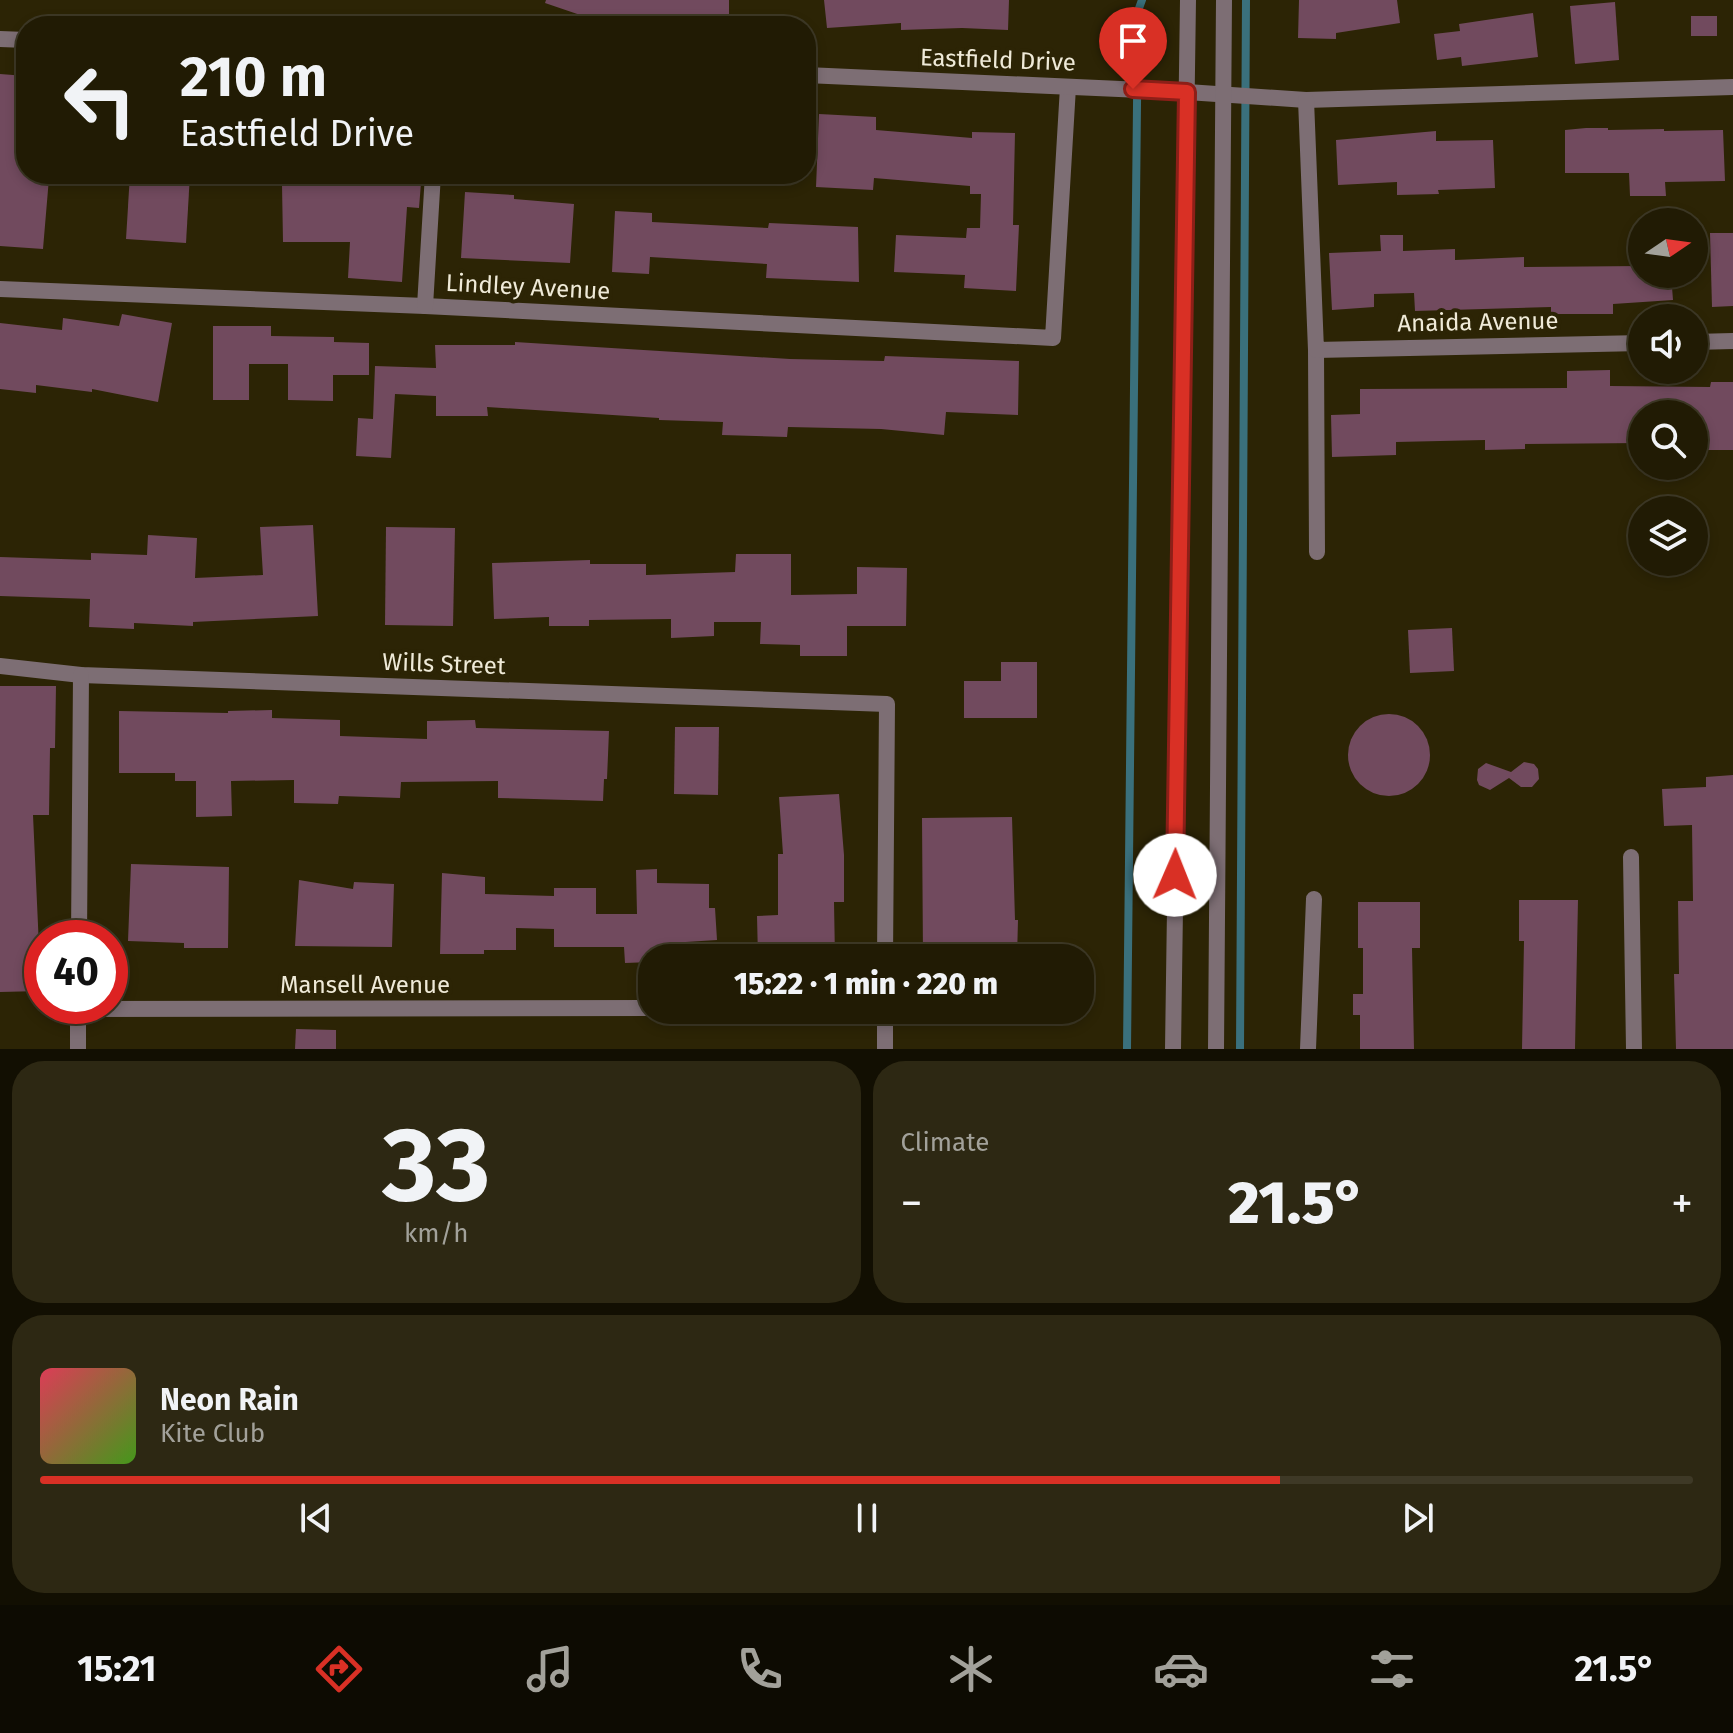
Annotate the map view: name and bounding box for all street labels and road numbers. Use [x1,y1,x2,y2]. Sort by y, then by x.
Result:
street label: Eastfield Drive [920,43,1076,77]
street label: Lindley Avenue [445,269,611,305]
street label: Anaida Avenue [1397,307,1559,337]
street label: Wills Street [382,648,506,680]
street label: Mansell Avenue [280,971,450,999]

